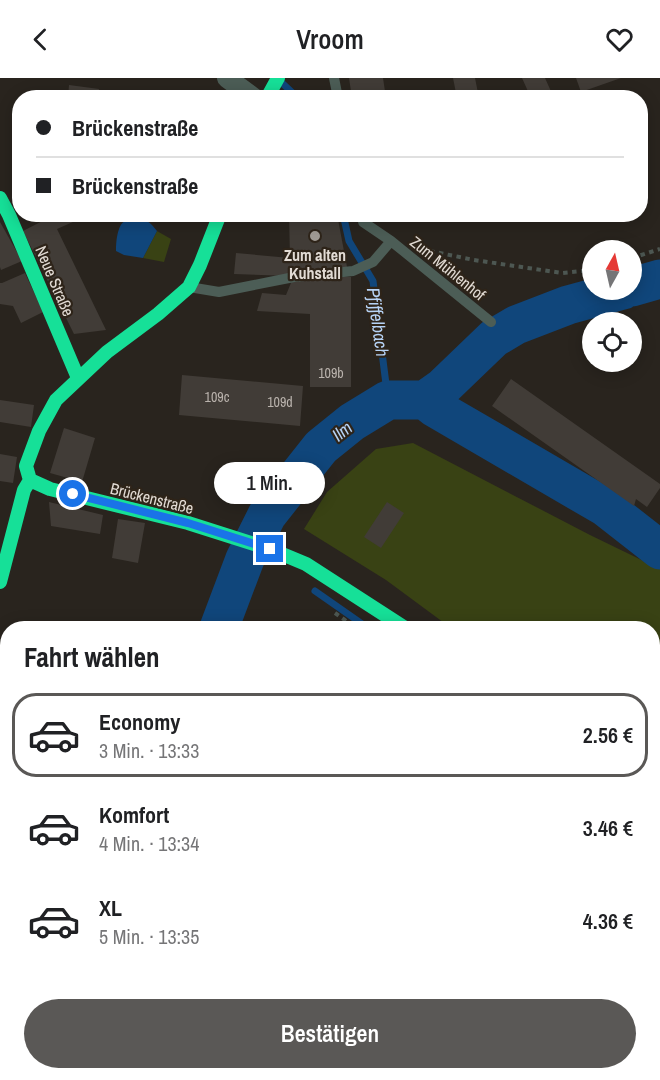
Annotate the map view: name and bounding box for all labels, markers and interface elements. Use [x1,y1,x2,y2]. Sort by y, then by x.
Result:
text: Vroom [296,21,364,57]
icon: back [24,23,57,56]
icon: heart [603,23,636,56]
text: Brückenstraße [72,113,198,143]
text: Brückenstraße [72,171,198,201]
marker: Zum alten Kuhstall [308,229,322,243]
street label: Zum Mühlenhof [406,231,491,305]
north arrow [582,240,642,300]
map controls [582,240,642,372]
street label: Neue Straße [30,242,80,320]
place label: Zum alten Kuhstall [284,244,346,284]
water label: Pfiffelbach [361,286,395,358]
button: locate [582,312,642,372]
house number: 109b [318,364,344,382]
house number: 109c [205,388,230,406]
house number: 109d [267,393,293,411]
water label: Ilm [327,415,357,447]
callout: 1 Min. [214,462,326,504]
text: 1 Min. [246,469,293,496]
street label: Brückenstraße [108,477,196,519]
route start [59,480,86,507]
route end [256,535,283,562]
text: Fahrt wählen [24,639,160,675]
text: Economy [99,707,180,737]
icon: car [27,708,81,762]
text: 2.56 € [583,720,633,750]
text: 3 Min. · 13:33 [99,737,199,764]
text: Komfort [99,800,169,830]
icon: car [27,801,81,855]
text: 3.46 € [583,813,633,843]
text: 4 Min. · 13:34 [99,830,199,857]
text: XL [99,893,122,923]
icon: car [27,894,81,948]
text: 4.36 € [583,906,633,936]
text: 5 Min. · 13:35 [99,923,199,950]
button: Bestätigen [24,999,636,1068]

